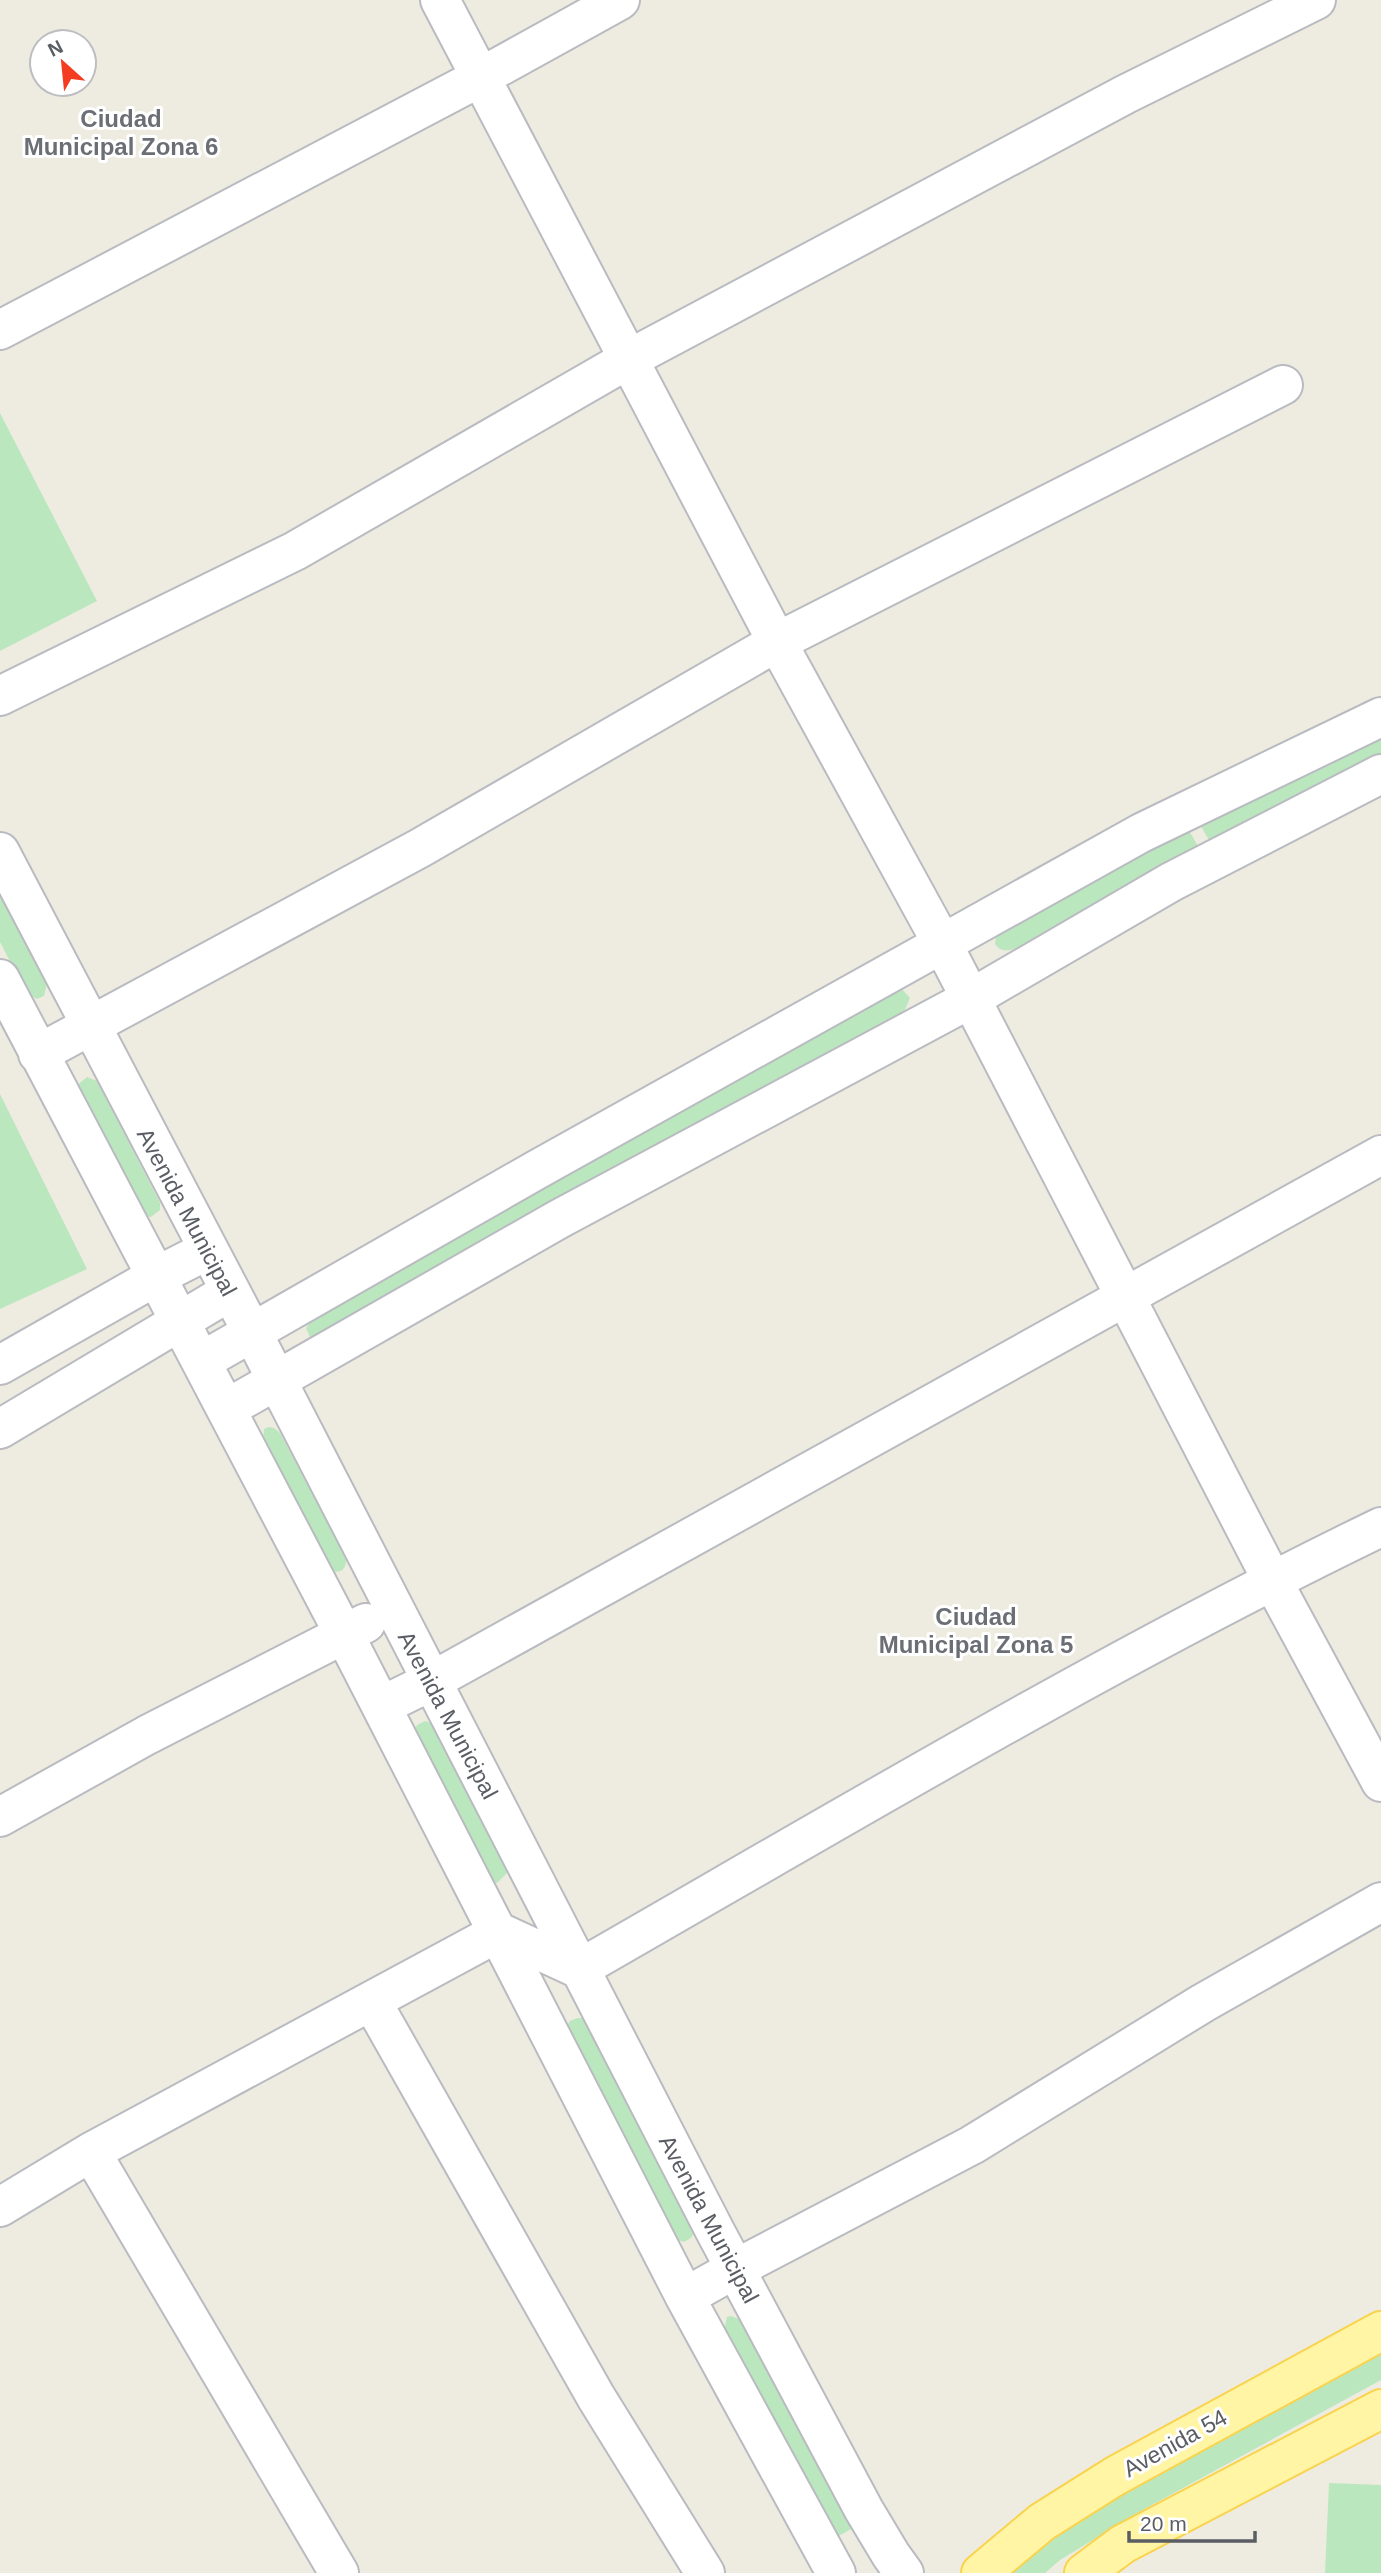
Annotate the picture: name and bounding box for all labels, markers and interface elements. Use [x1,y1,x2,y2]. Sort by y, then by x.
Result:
north arrow [28,28,98,98]
text: N [45,36,66,61]
district label: Ciudad Municipal Zona 6 [24,105,218,160]
street label: Avenida Municipal [132,1124,242,1300]
district label: Ciudad Municipal Zona 5 [879,1603,1073,1658]
street label: Avenida Municipal [393,1627,503,1803]
street label: Avenida Municipal [654,2131,764,2307]
street label: Avenida 54 [1119,2404,1232,2482]
scale bar [1129,2500,1255,2544]
text: 20 m [1140,2512,1187,2535]

